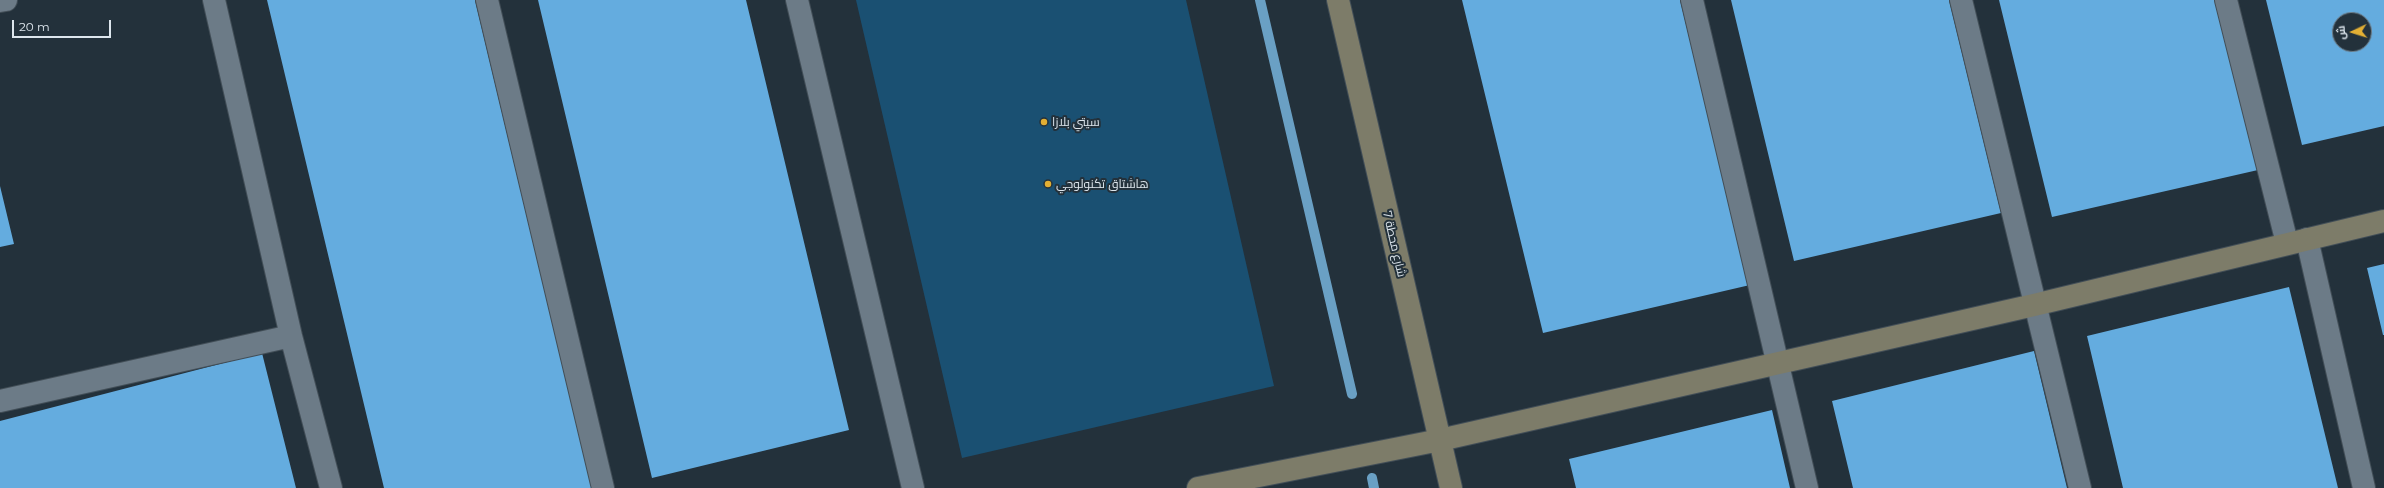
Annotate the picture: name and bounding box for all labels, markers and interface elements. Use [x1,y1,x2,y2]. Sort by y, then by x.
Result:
scale bar [14,12,113,38]
north arrow [2332,12,2372,52]
text: 20 m [19,19,50,34]
text: ش [2334,25,2349,40]
place label: سيتي بلازا [1052,115,1100,129]
marker: سيتي بلازا [1039,117,1049,127]
place label: هاشتاق تكنولوجي [1056,177,1149,191]
marker: هاشتاق تكنولوجي [1043,179,1053,189]
street label: شارع محطة 7 [1379,210,1409,278]

